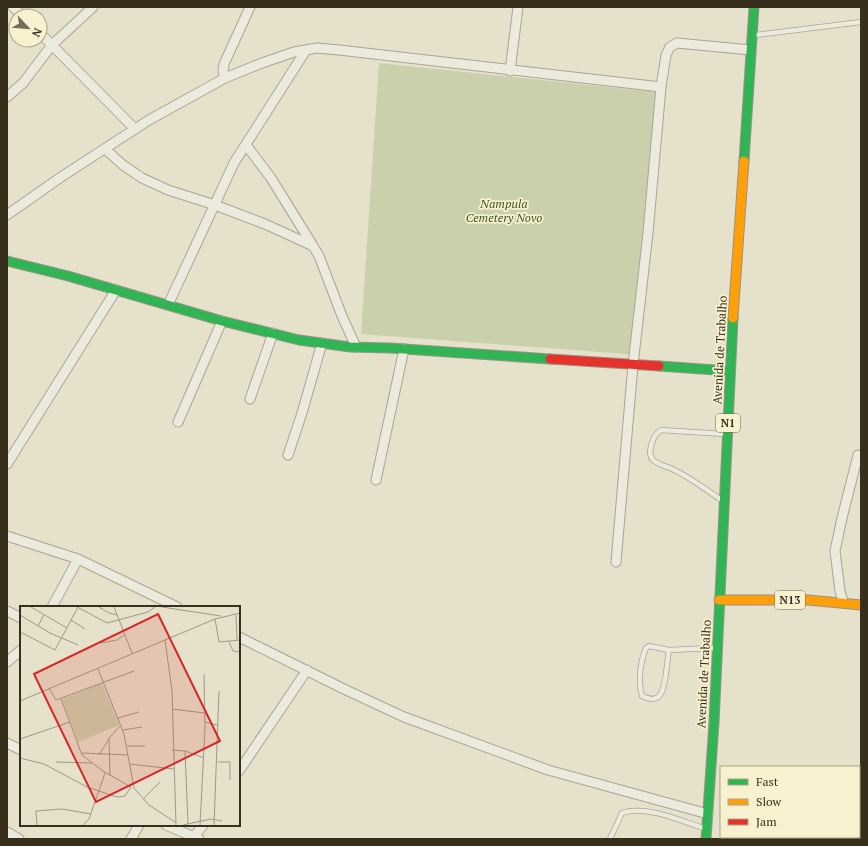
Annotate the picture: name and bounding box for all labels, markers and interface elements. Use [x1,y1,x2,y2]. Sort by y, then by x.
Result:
north arrow [8,8,48,48]
text: N [29,26,45,40]
park label: Nampula Cemetery Novo [466,196,542,225]
street label: Avenida de Trabalho [709,295,730,405]
road number: N1 [716,414,740,432]
road number: N13 [775,591,805,609]
inset map [20,606,240,826]
street label: Avenida de Trabalho [693,619,714,729]
legend [720,766,860,838]
text: Fast [756,774,779,789]
text: Slow [756,794,782,809]
text: Jam [756,814,777,829]

